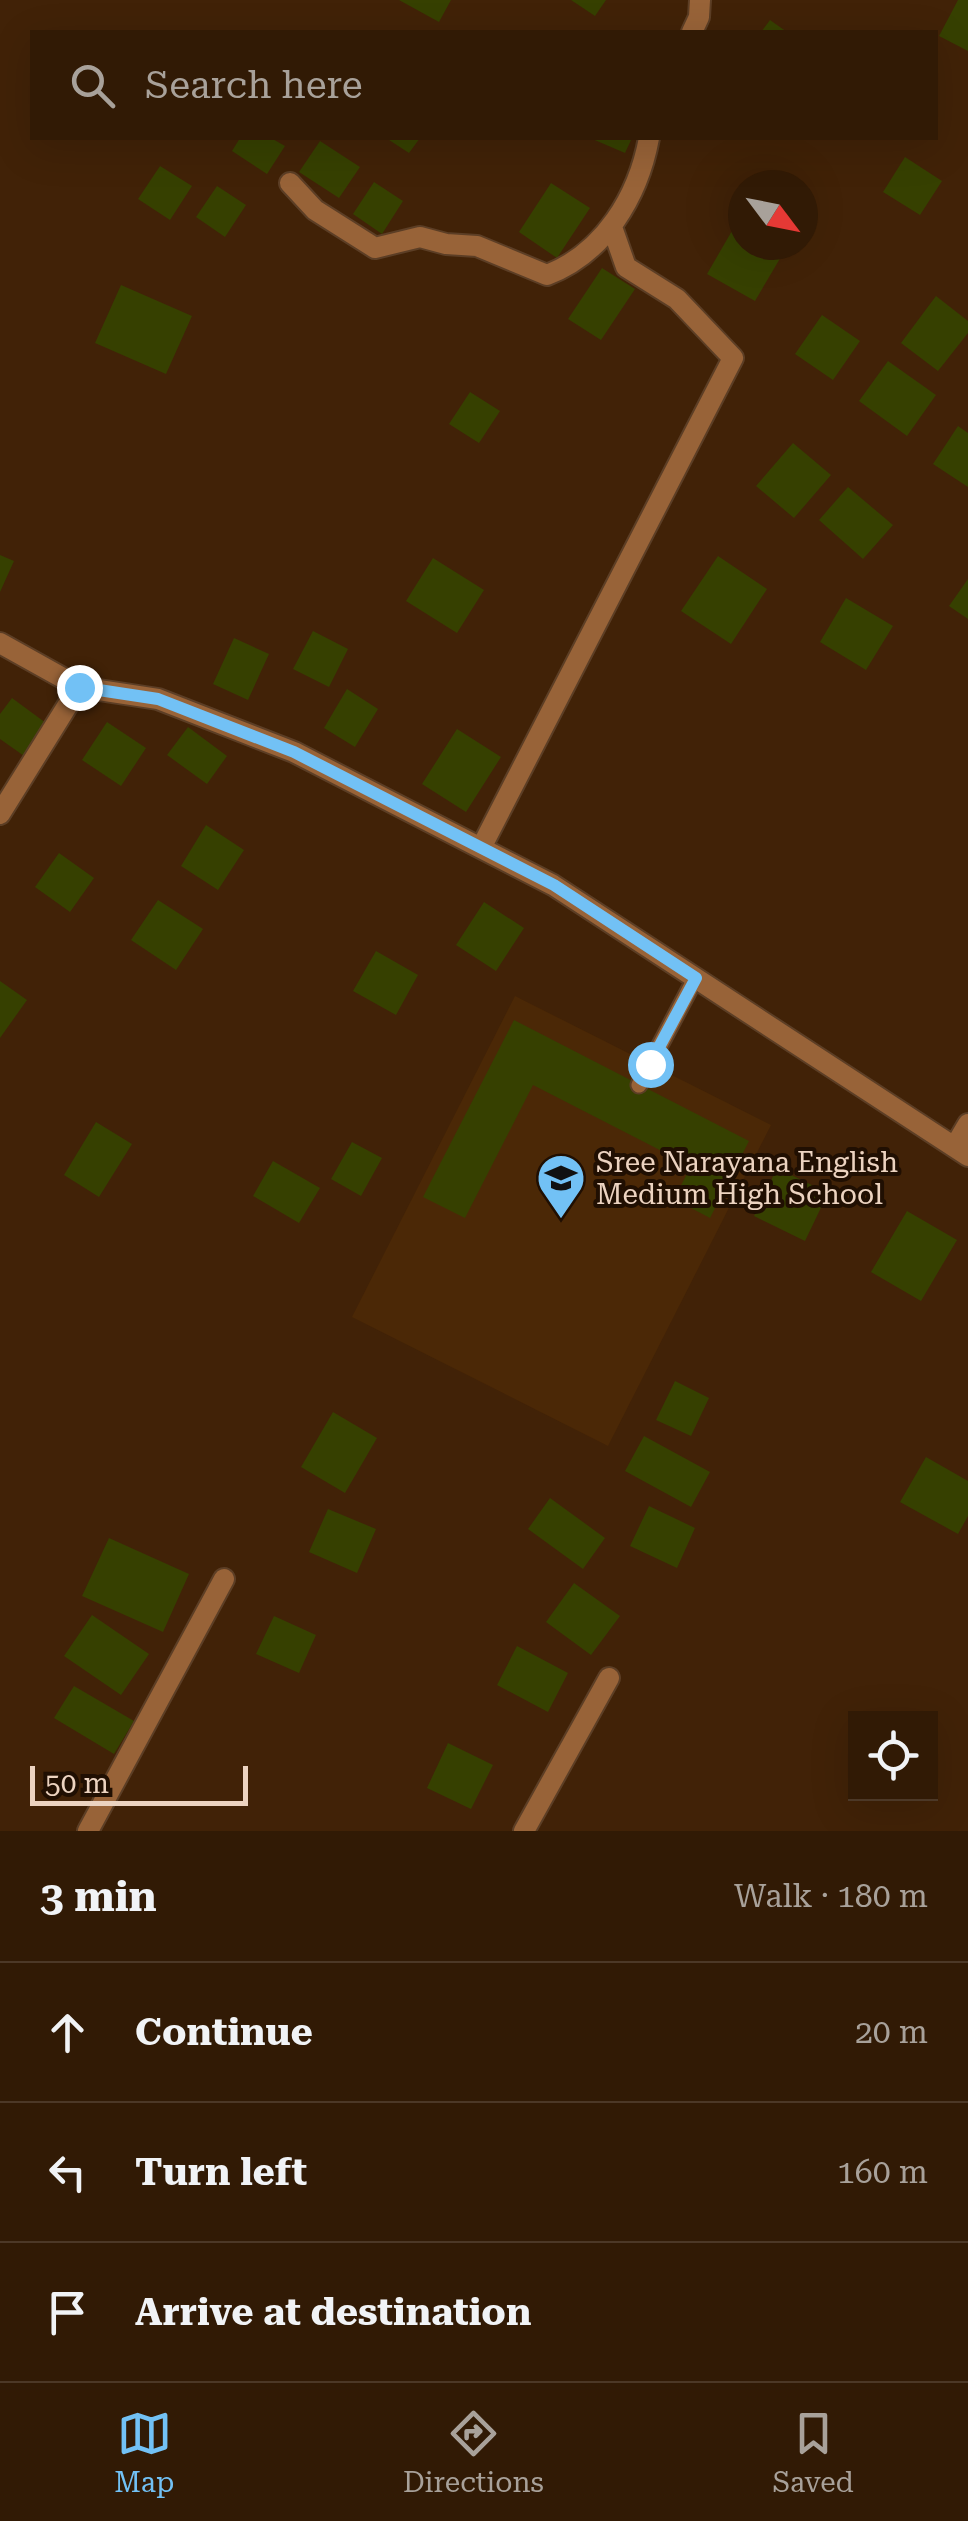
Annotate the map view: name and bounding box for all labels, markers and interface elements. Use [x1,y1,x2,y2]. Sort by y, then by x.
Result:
search box [30,30,938,140]
icon: search [65,58,120,113]
text: Search here [145,63,363,107]
north arrow [728,170,818,260]
route end [57,665,103,711]
route start [628,1042,674,1088]
place label: Sree Narayana English Medium High School [596,1146,898,1211]
school or university icon: Sree Narayana English Medium High School [535,1152,587,1220]
map controls [848,1711,938,1801]
button: locate [848,1711,938,1801]
scale bar [30,1761,248,1806]
text: 50 m [45,1767,109,1800]
text: 3 min [40,1872,157,1921]
text: Walk · 180 m [734,1877,928,1915]
icon: ahead [40,2005,95,2060]
text: Continue [135,2010,313,2054]
text: 20 m [855,2013,928,2051]
icon: left [40,2145,95,2200]
text: Turn left [135,2150,307,2194]
text: 160 m [837,2153,928,2191]
icon: arrive [40,2285,95,2340]
text: Arrive at destination [135,2290,531,2334]
tab: Map [114,2406,174,2499]
tab: Directions [403,2406,544,2499]
tab: Saved [772,2406,854,2499]

